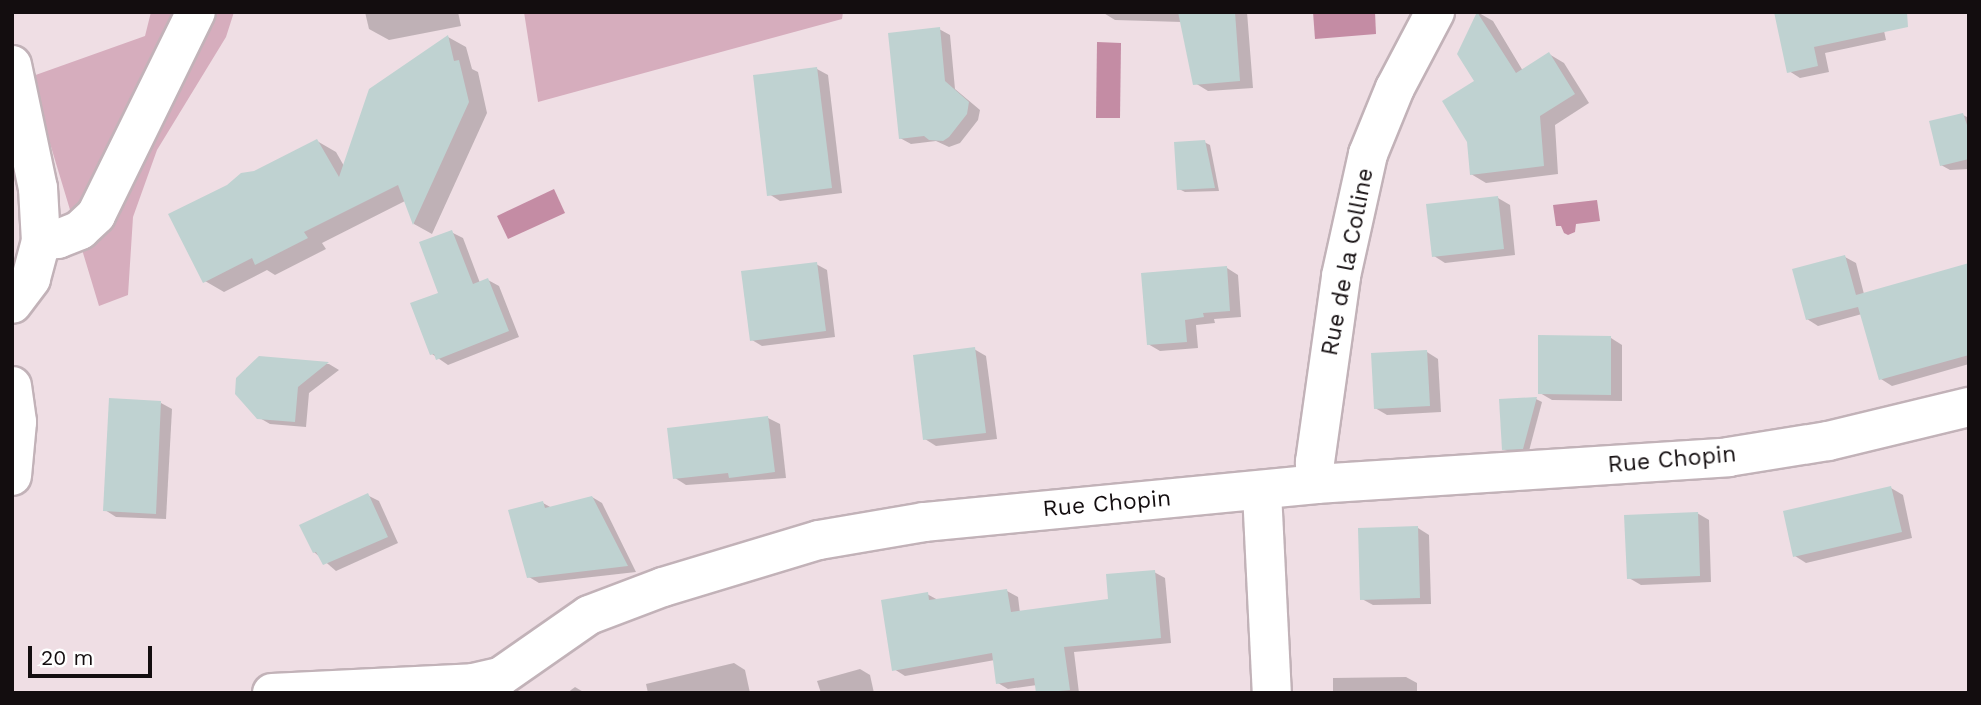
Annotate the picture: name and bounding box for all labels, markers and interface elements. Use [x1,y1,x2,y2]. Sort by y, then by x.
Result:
street label: Rue de la Colline [1316,166,1380,358]
street label: Rue Chopin [1607,441,1737,479]
street label: Rue Chopin [1042,485,1172,523]
scale bar [32,632,156,676]
text: 20 m [41,645,93,670]

